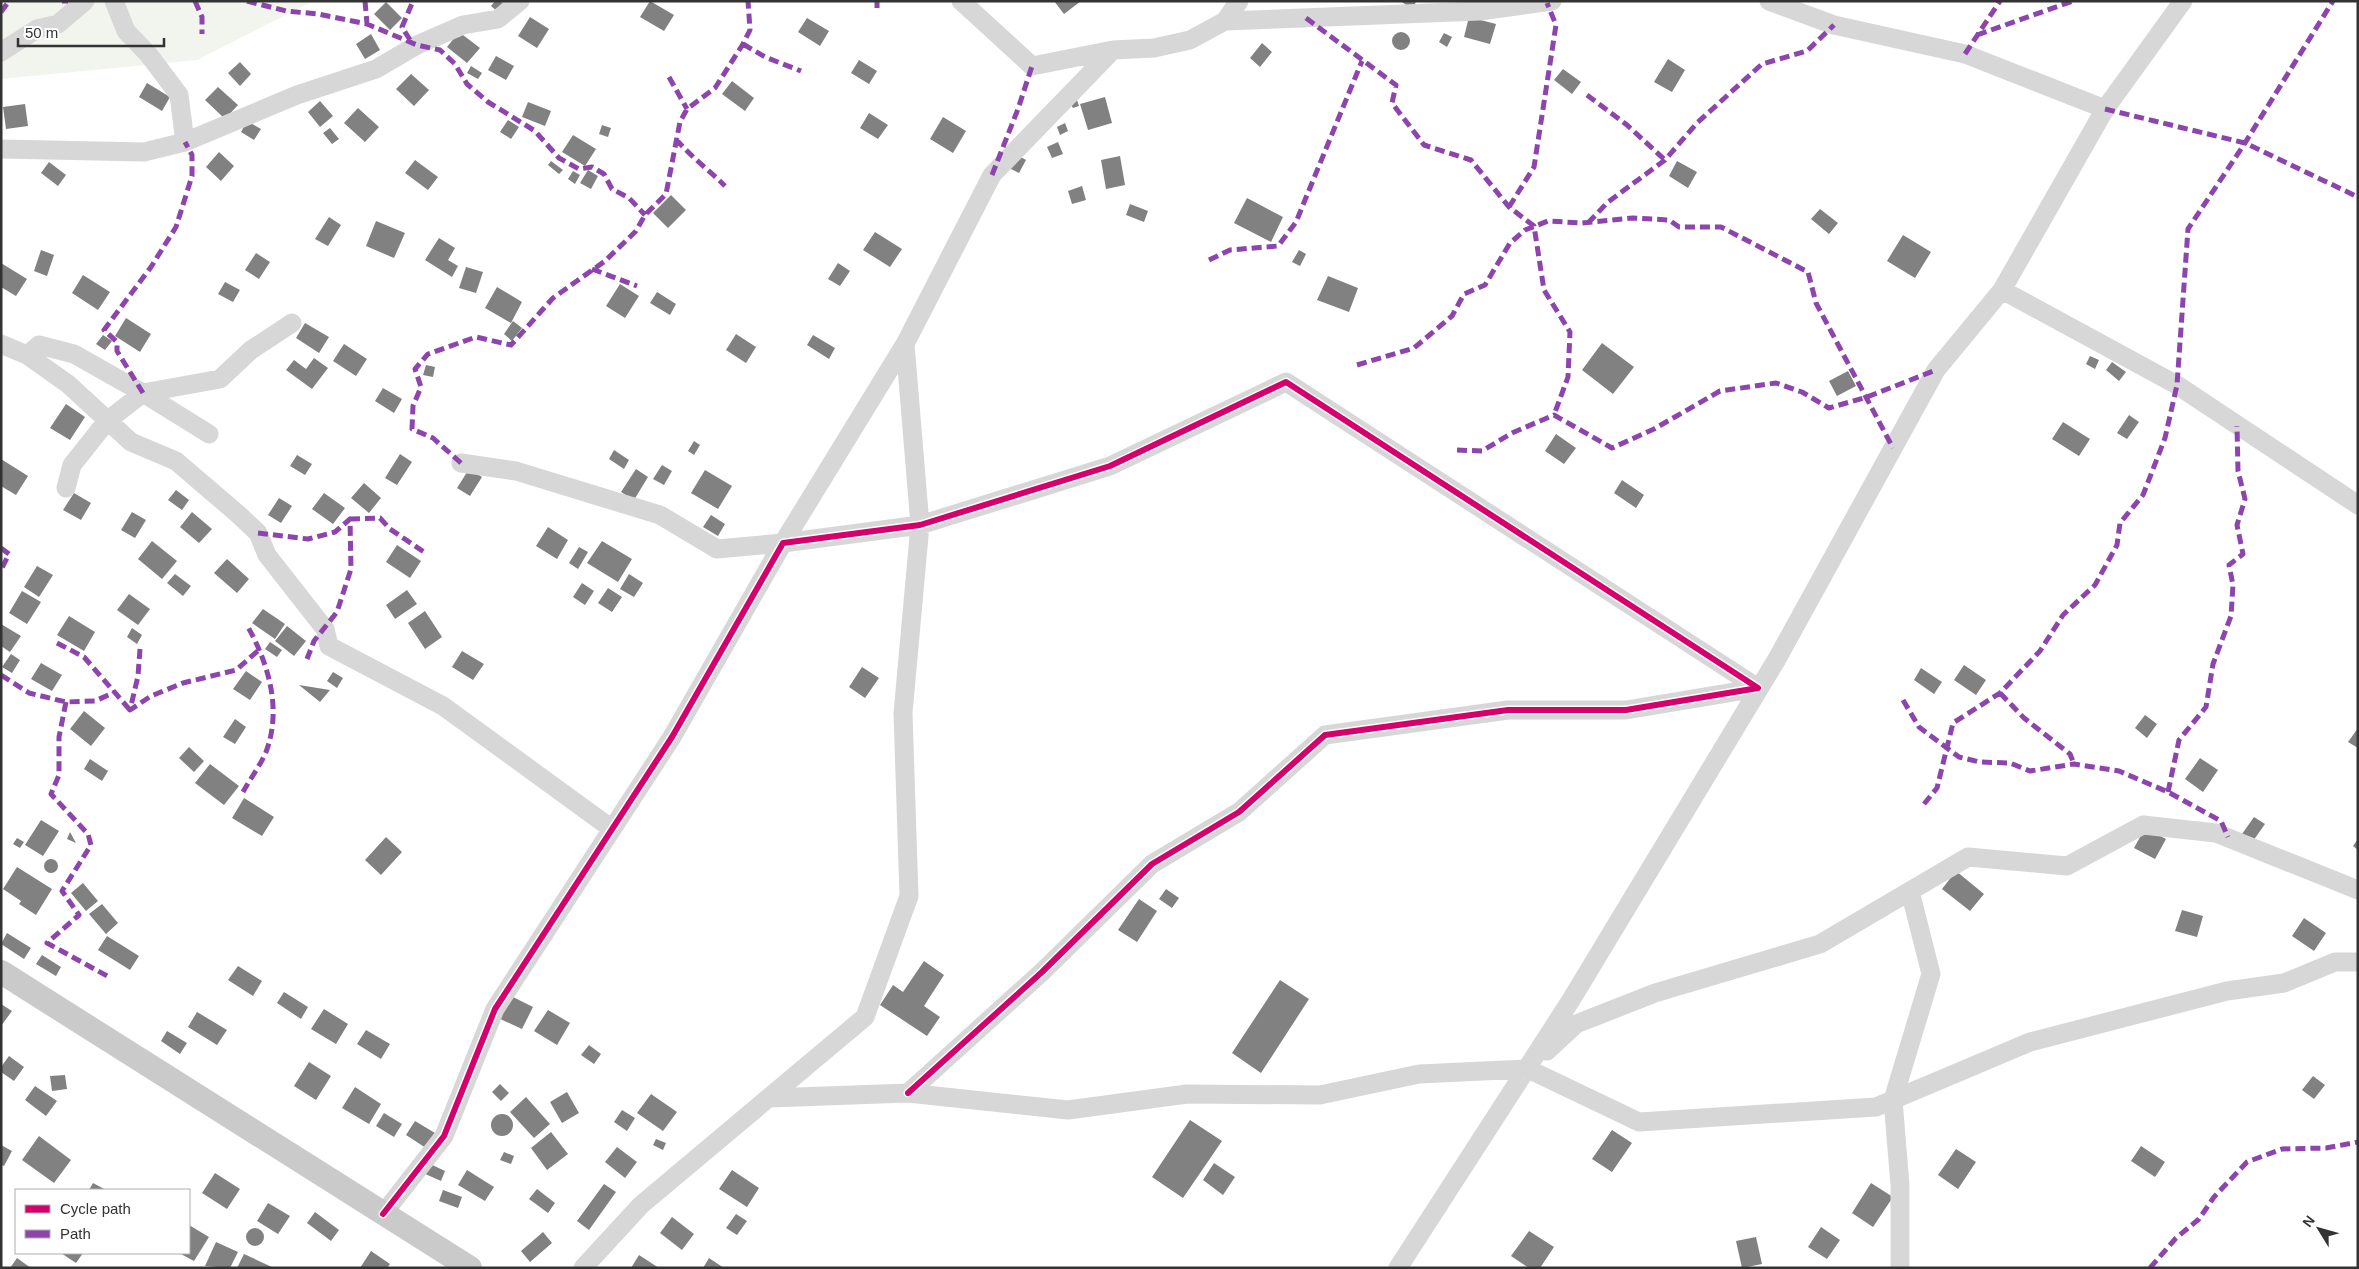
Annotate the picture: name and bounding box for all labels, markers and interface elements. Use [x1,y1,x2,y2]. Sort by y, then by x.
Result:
scale bar [18,15,164,47]
text: 50 m [25,24,58,41]
legend [15,1189,190,1254]
text: Cycle path [60,1200,131,1217]
north arrow [2294,1204,2344,1254]
text: N [2299,1212,2318,1230]
text: Path [60,1225,91,1242]

